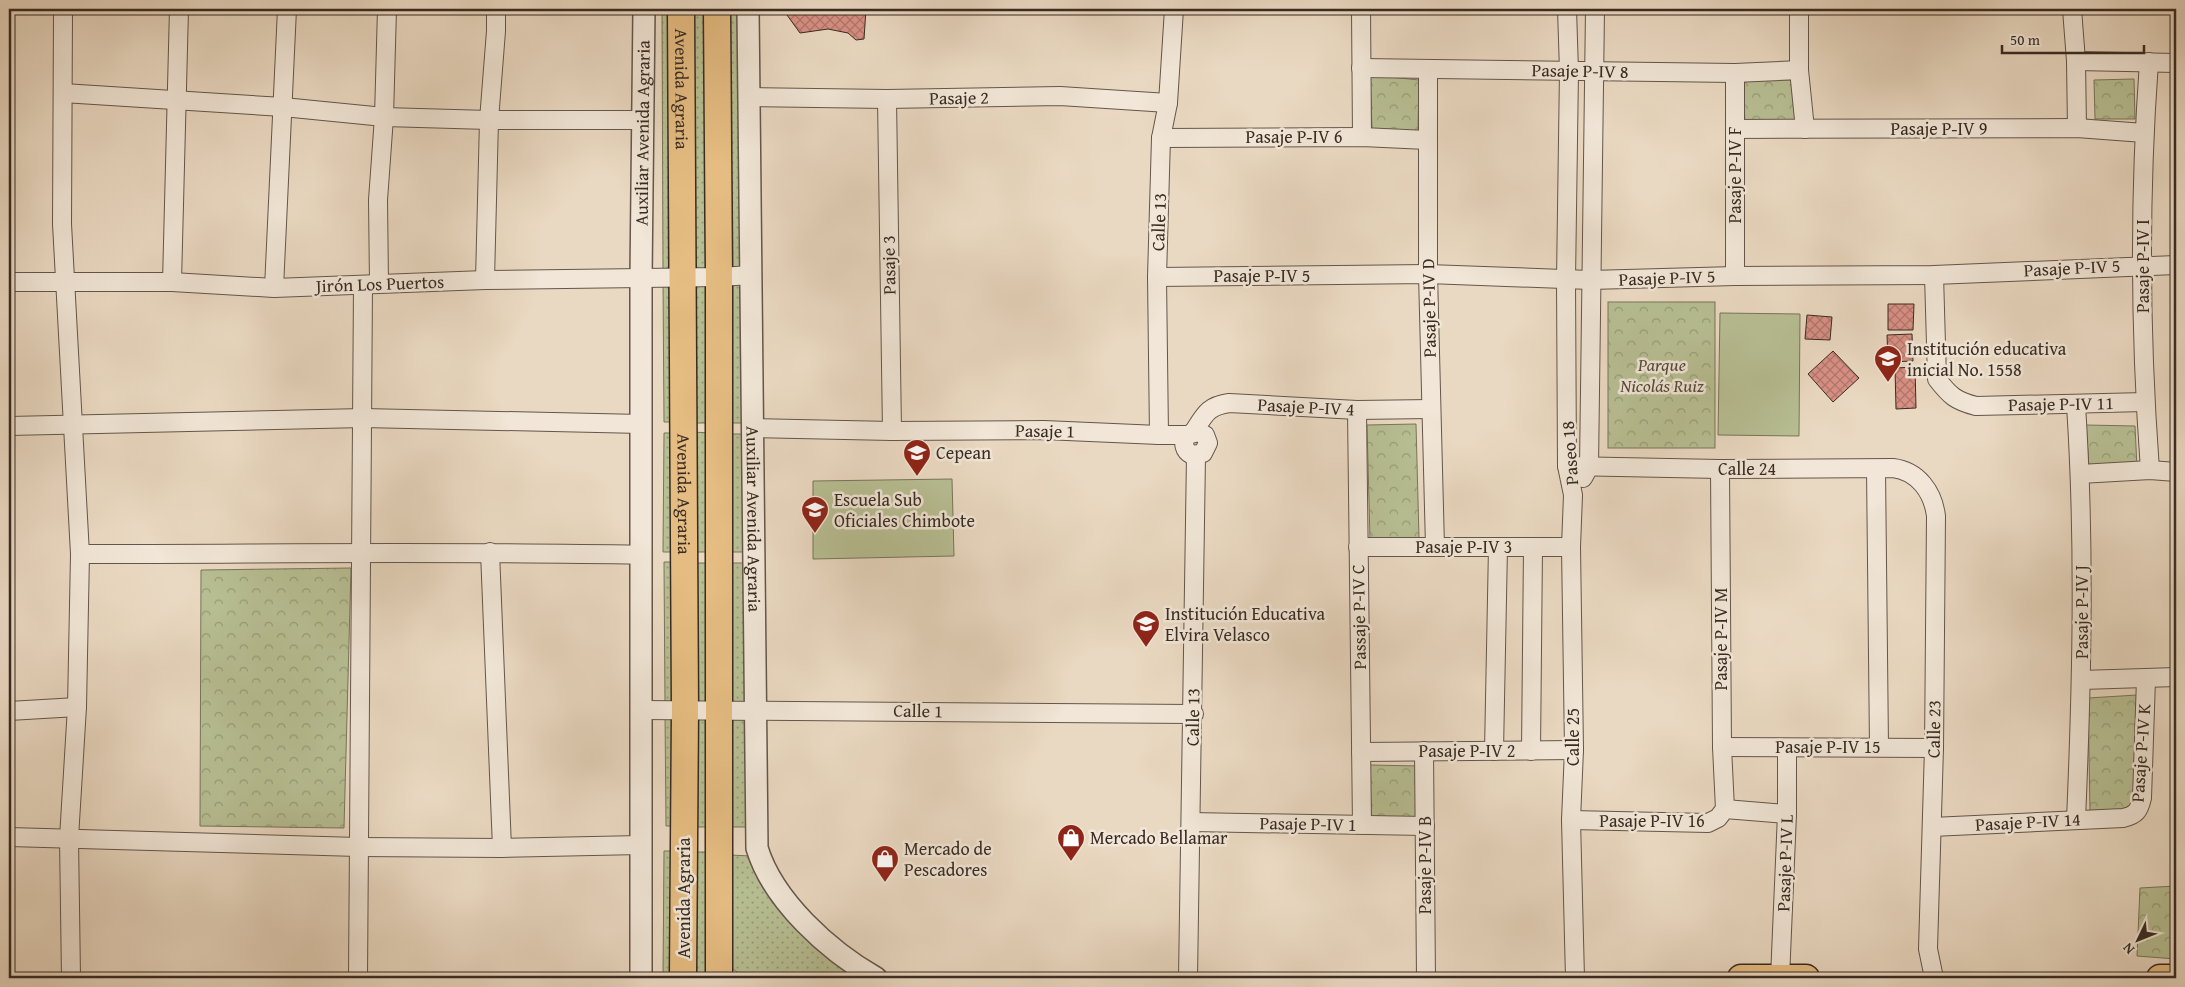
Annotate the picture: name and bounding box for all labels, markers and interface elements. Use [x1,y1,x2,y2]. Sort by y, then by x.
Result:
scale bar [2002,22,2145,54]
street label: Avenida Agraria [668,28,696,150]
text: 50 m [2010,29,2041,50]
street label: Auxiliar Avenida Agraria [628,39,657,226]
street label: Pasaje P-IV 8 [1531,56,1629,85]
street label: Pasaje 2 [929,83,989,112]
street label: Pasaje P-IV 9 [1891,115,1987,142]
street label: Pasaje P-IV 6 [1246,123,1342,150]
street label: Pasaje P-IV F [1721,126,1748,224]
street label: Calle 13 [1144,192,1173,252]
street label: Pasaje P-IV I [2129,219,2156,313]
street label: Pasaje 3 [874,235,903,295]
street label: Pasaje P-IV 5 [2023,251,2121,284]
street label: Pasaje P-IV D [1414,258,1443,358]
street label: Pasaje P-IV 5 [1214,262,1310,289]
street label: Pasaje P-IV 5 [1618,262,1716,293]
street label: Jirón Los Puertos [313,268,445,299]
place label: Institución educativa inicial No. 1558 [1907,335,2067,383]
school or university icon: Institución educativa inicial No. 1558 [1873,344,1903,383]
park label: Parque Nicolás Ruiz [1619,351,1704,399]
street label: Pasaje P-IV 11 [2008,389,2114,418]
street label: Pasaje P-IV 4 [1257,390,1355,423]
street label: Pasaje 1 [1015,416,1075,445]
street label: Paseo 18 [1554,420,1585,486]
street label: Auxiliar Avenida Agraria [739,426,768,613]
street label: Avenida Agraria [670,433,698,555]
school or university icon: Cepean [902,438,932,477]
place label: Cepean [936,439,991,466]
street label: Calle 24 [1718,455,1776,482]
place label: Escuela Sub Oficiales Chimbote [834,486,975,534]
school or university icon: Escuela Sub Oficiales Chimbote [800,495,830,534]
street label: Pasaje P-IV 3 [1416,533,1512,560]
street label: Passaje P-IV C [1344,564,1373,670]
street label: Pasaje P-IV J [2068,565,2095,659]
street label: Pasaje P-IV M [1707,587,1734,690]
place label: Institución Educativa Elvira Velasco [1165,600,1326,648]
school or university icon: Institución Educativa Elvira Velasco [1131,609,1161,648]
street label: Calle 13 [1178,688,1207,746]
street label: Calle 1 [893,697,943,724]
street label: Calle 23 [1919,700,1948,758]
street label: Pasaje P-IV K [2124,702,2157,803]
street label: Calle 25 [1559,708,1586,766]
street label: Pasaje P-IV 15 [1775,733,1881,760]
street label: Pasaje P-IV 2 [1419,737,1515,764]
street label: Pasaje P-IV 14 [1975,805,2081,838]
street label: Pasaje P-IV 16 [1599,807,1705,834]
street label: Pasaje P-IV 1 [1259,809,1357,838]
street label: Pasaje P-IV L [1769,814,1800,912]
street label: Pasaje P-IV B [1411,816,1438,914]
shop icon: Mercado Bellamar [1056,823,1086,862]
place label: Mercado Bellamar [1090,824,1228,851]
place label: Mercado de Pescadores [904,835,992,883]
street label: Avenida Agraria [670,837,697,958]
shop icon: Mercado de Pescadores [870,844,900,883]
north arrow [2112,914,2162,964]
text: N [2118,938,2139,959]

